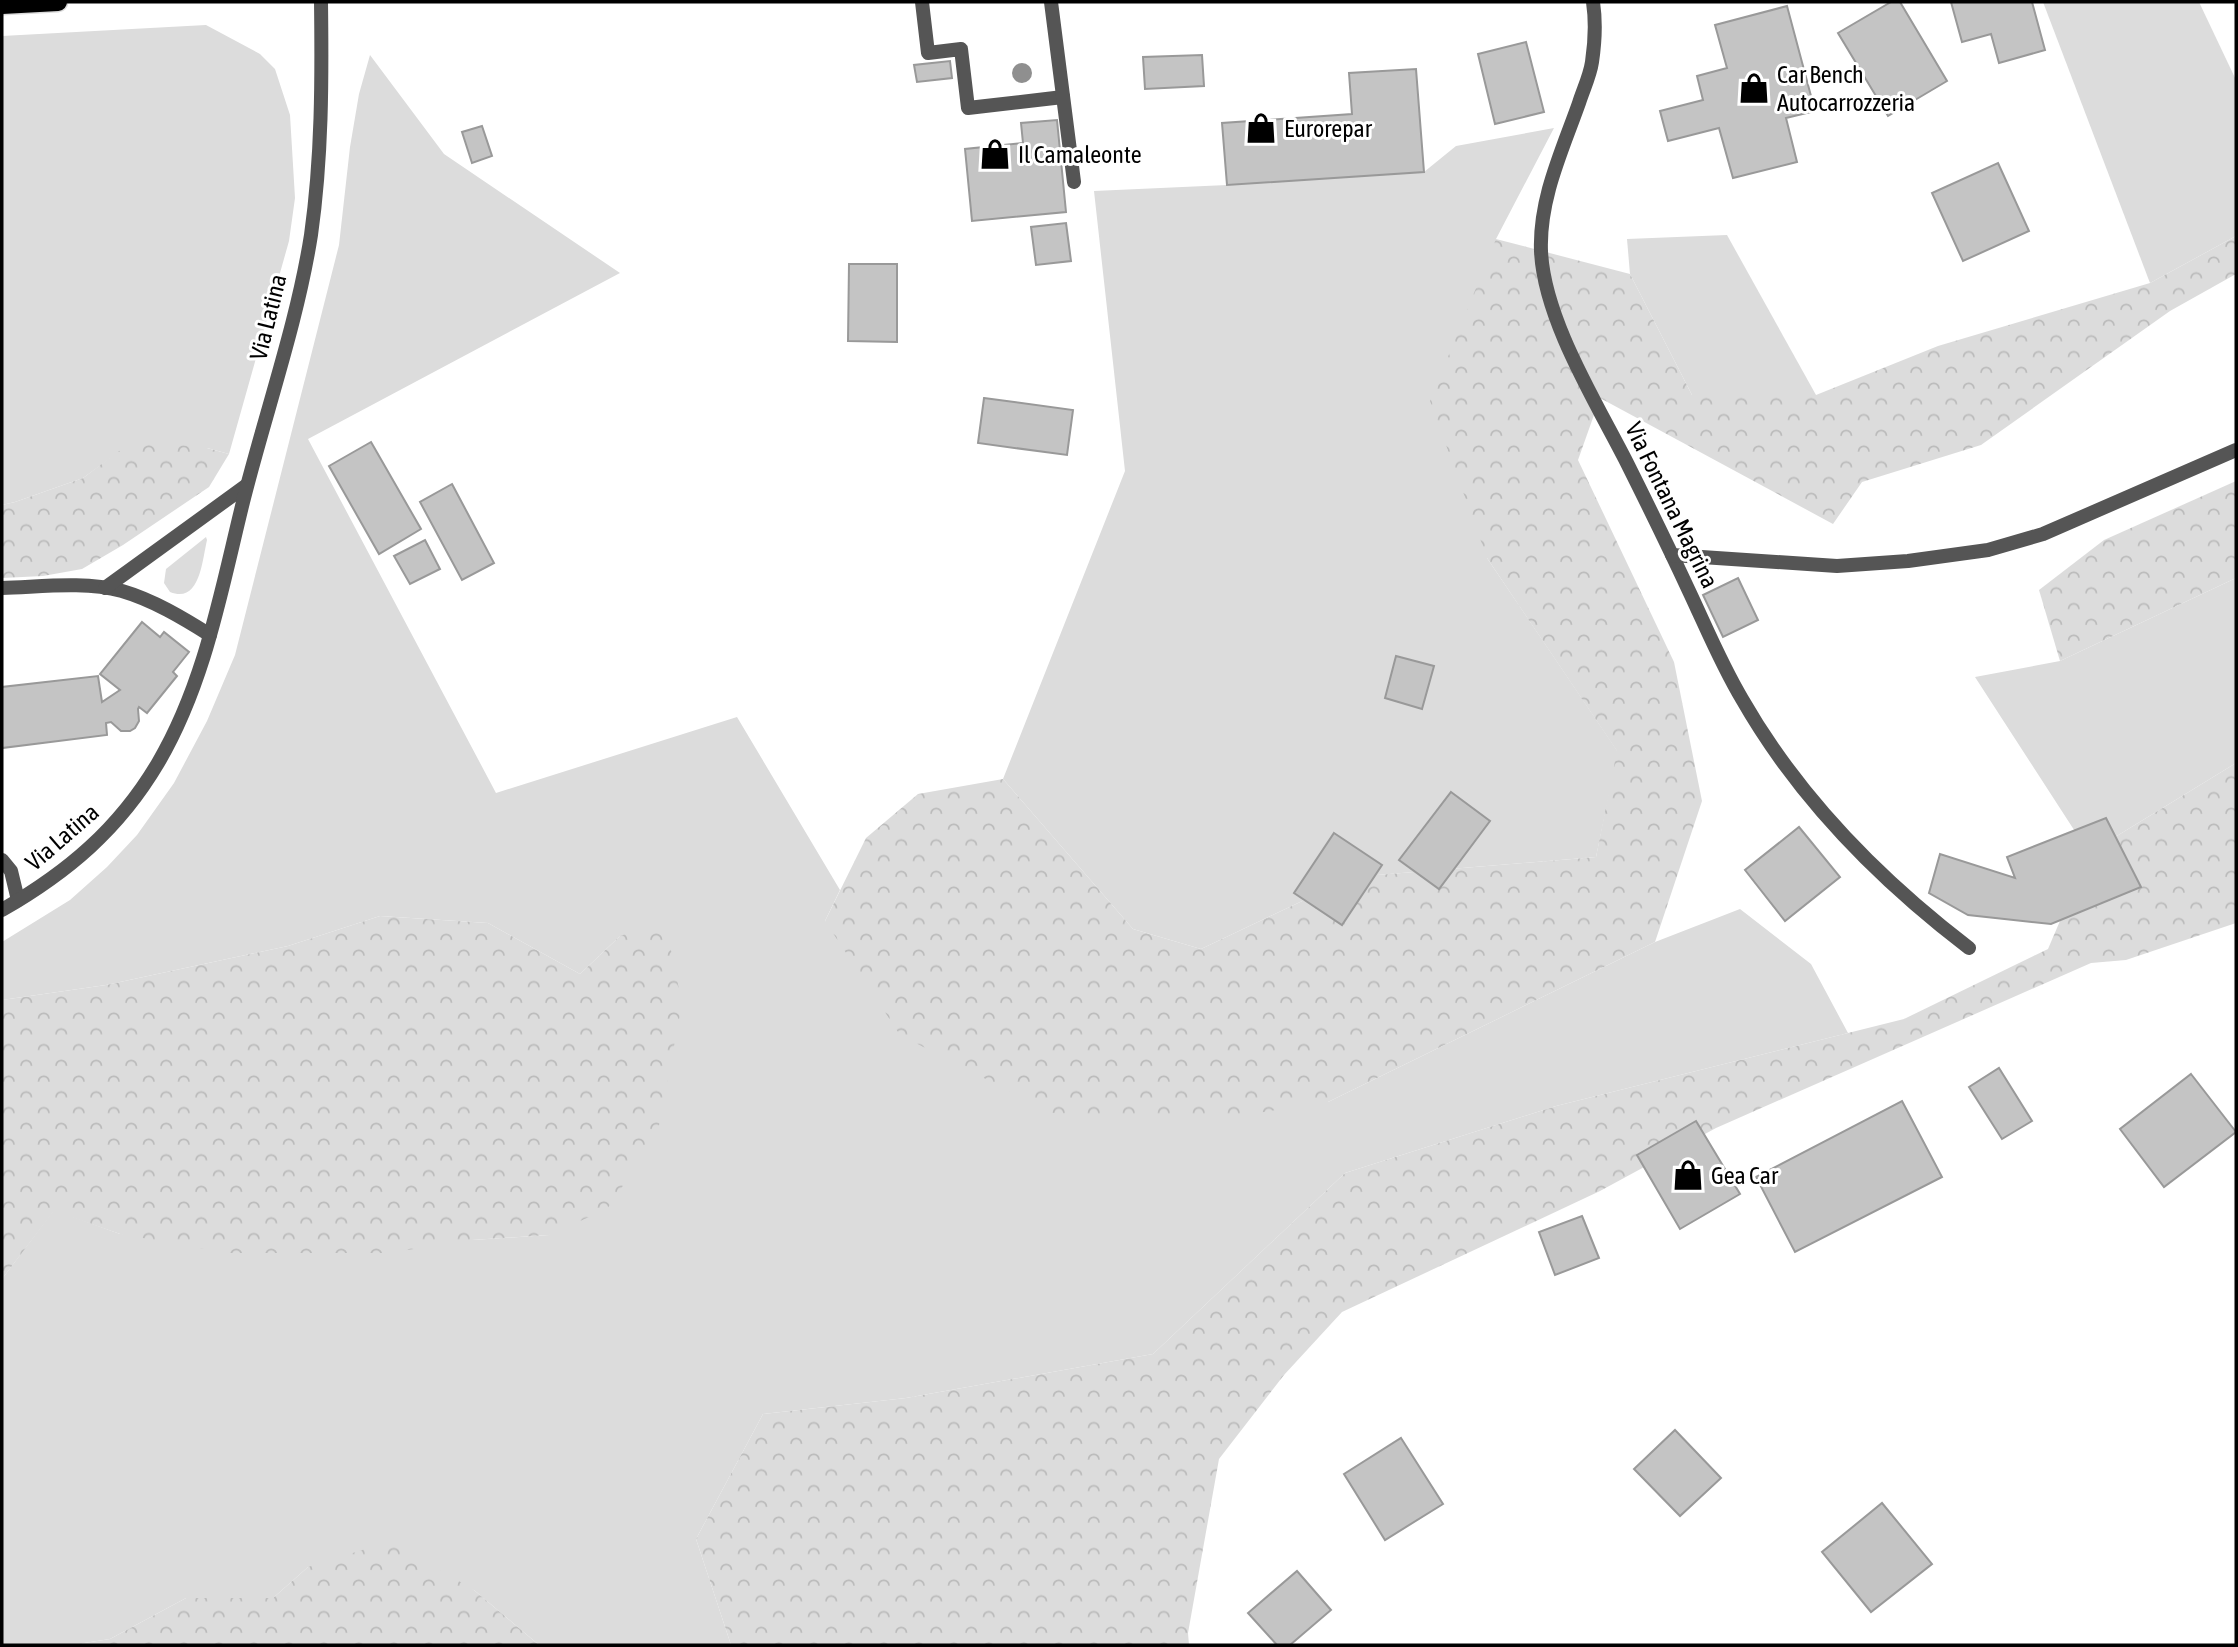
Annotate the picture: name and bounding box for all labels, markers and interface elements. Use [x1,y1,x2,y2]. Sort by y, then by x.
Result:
place label: Car Bench Autocarrozzeria [1777,61,1915,116]
shop icon: Car Bench Autocarrozzeria [1737,71,1771,105]
shop icon: Eurorepar [1244,111,1278,145]
place label: Eurorepar [1284,115,1373,142]
shop icon: Il Camaleonte [978,137,1012,171]
place label: Il Camaleonte [1018,141,1142,168]
street label: Via Latina [244,271,292,363]
street label: Via Fontana Magrina [1620,418,1724,592]
street label: Via Latina [20,798,104,876]
shop icon: Gea Car [1671,1158,1705,1192]
place label: Gea Car [1711,1162,1779,1189]

